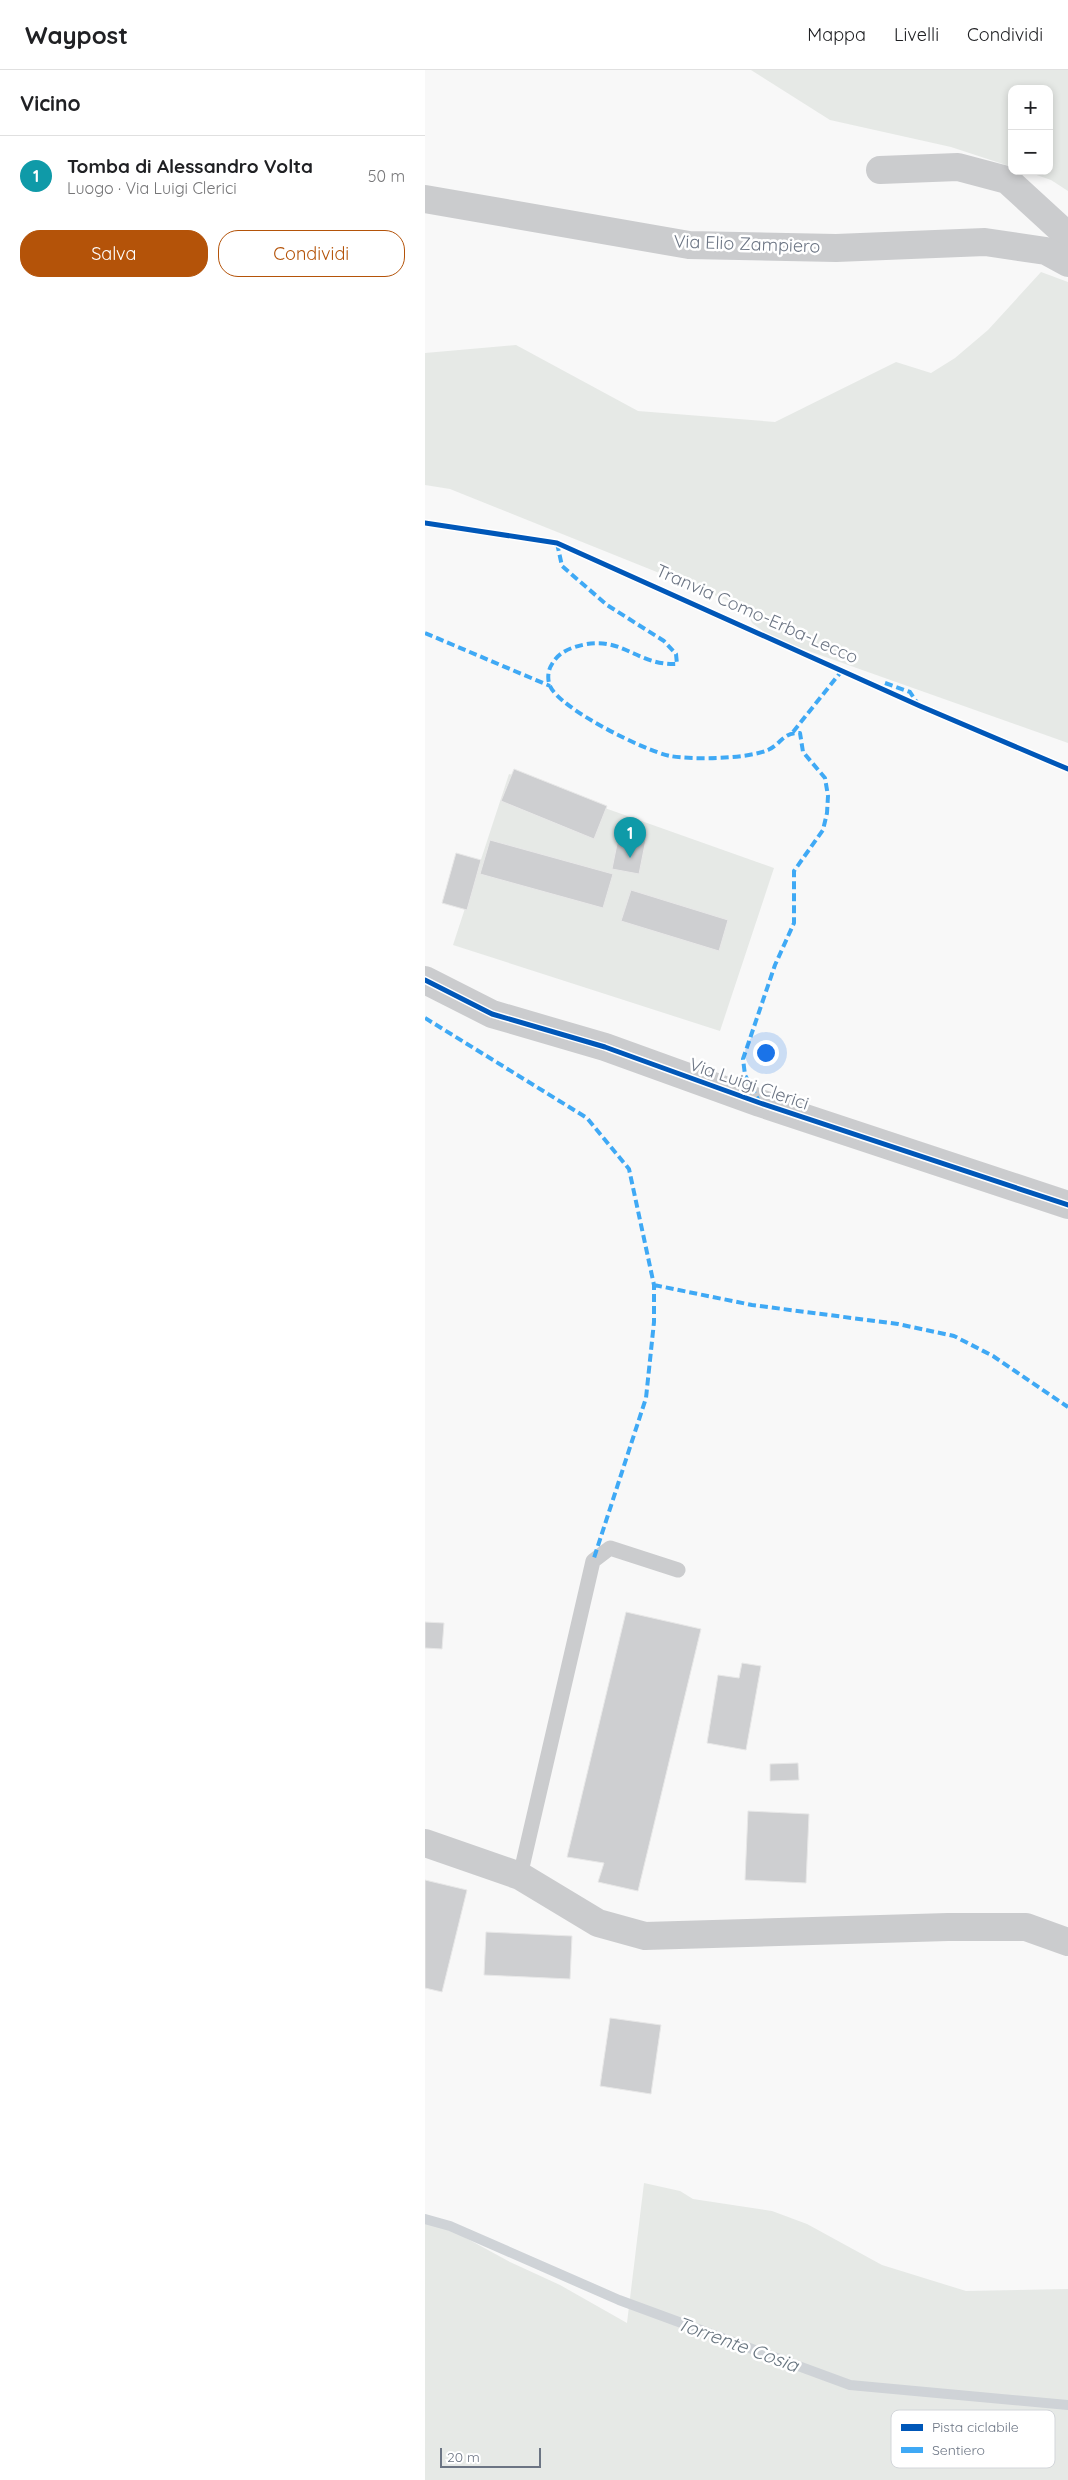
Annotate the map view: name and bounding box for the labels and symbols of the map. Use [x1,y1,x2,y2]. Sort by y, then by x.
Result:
street label: Via Elio Zampiero [673,229,821,258]
street label: Tranvia Como-Erba-Lecco [652,558,862,669]
pin: 1 [614,817,646,858]
your location [753,1040,779,1066]
street label: Via Luigi Clerici [686,1052,812,1115]
water label: Torrente Cosia [674,2311,803,2378]
legend [891,2410,1055,2468]
text: Pista ciclabile [932,2418,1019,2436]
text: Sentiero [932,2441,985,2459]
scale bar [440,2445,541,2468]

